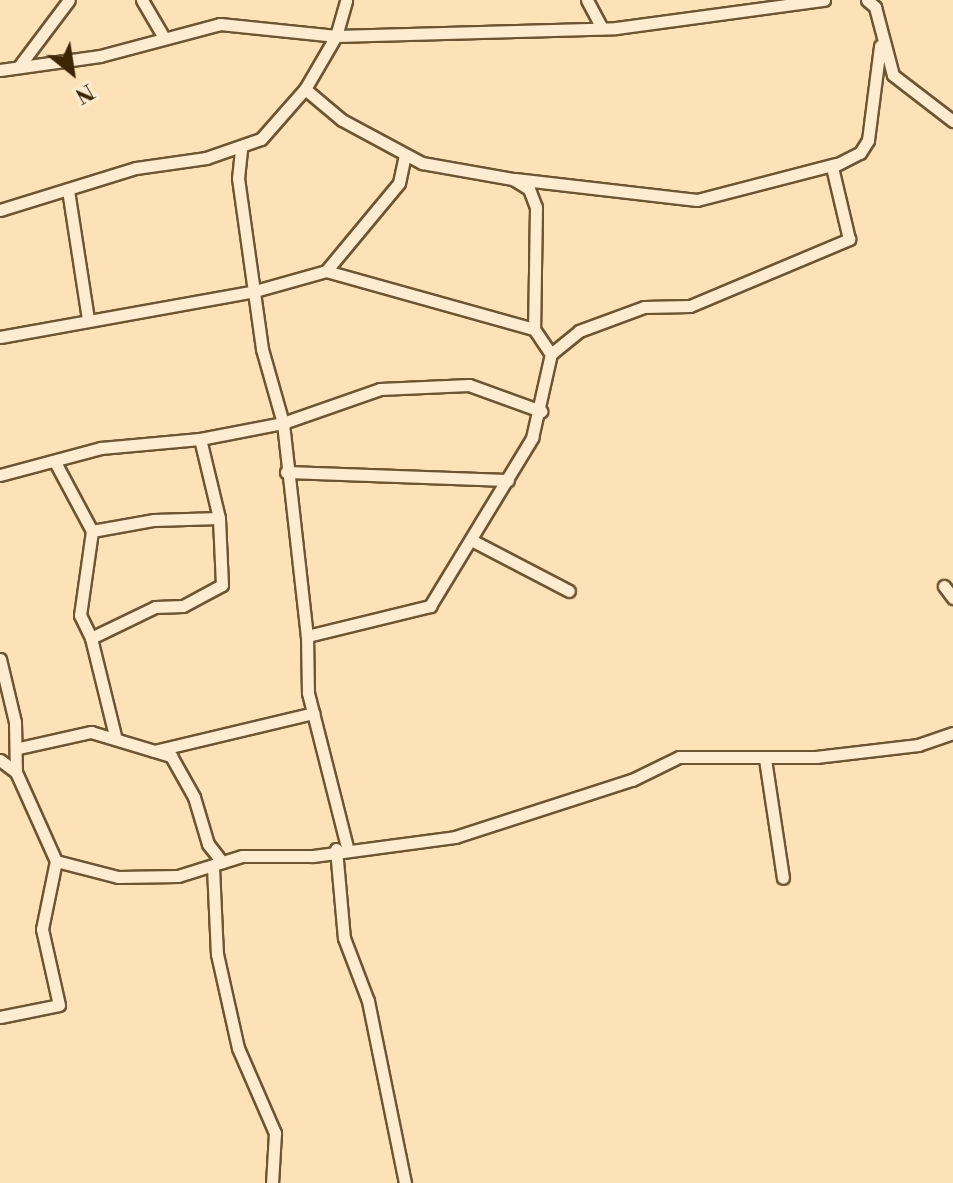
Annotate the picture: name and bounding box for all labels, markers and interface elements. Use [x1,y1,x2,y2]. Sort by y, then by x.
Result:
north arrow [32,32,112,112]
text: N [70,77,99,109]

